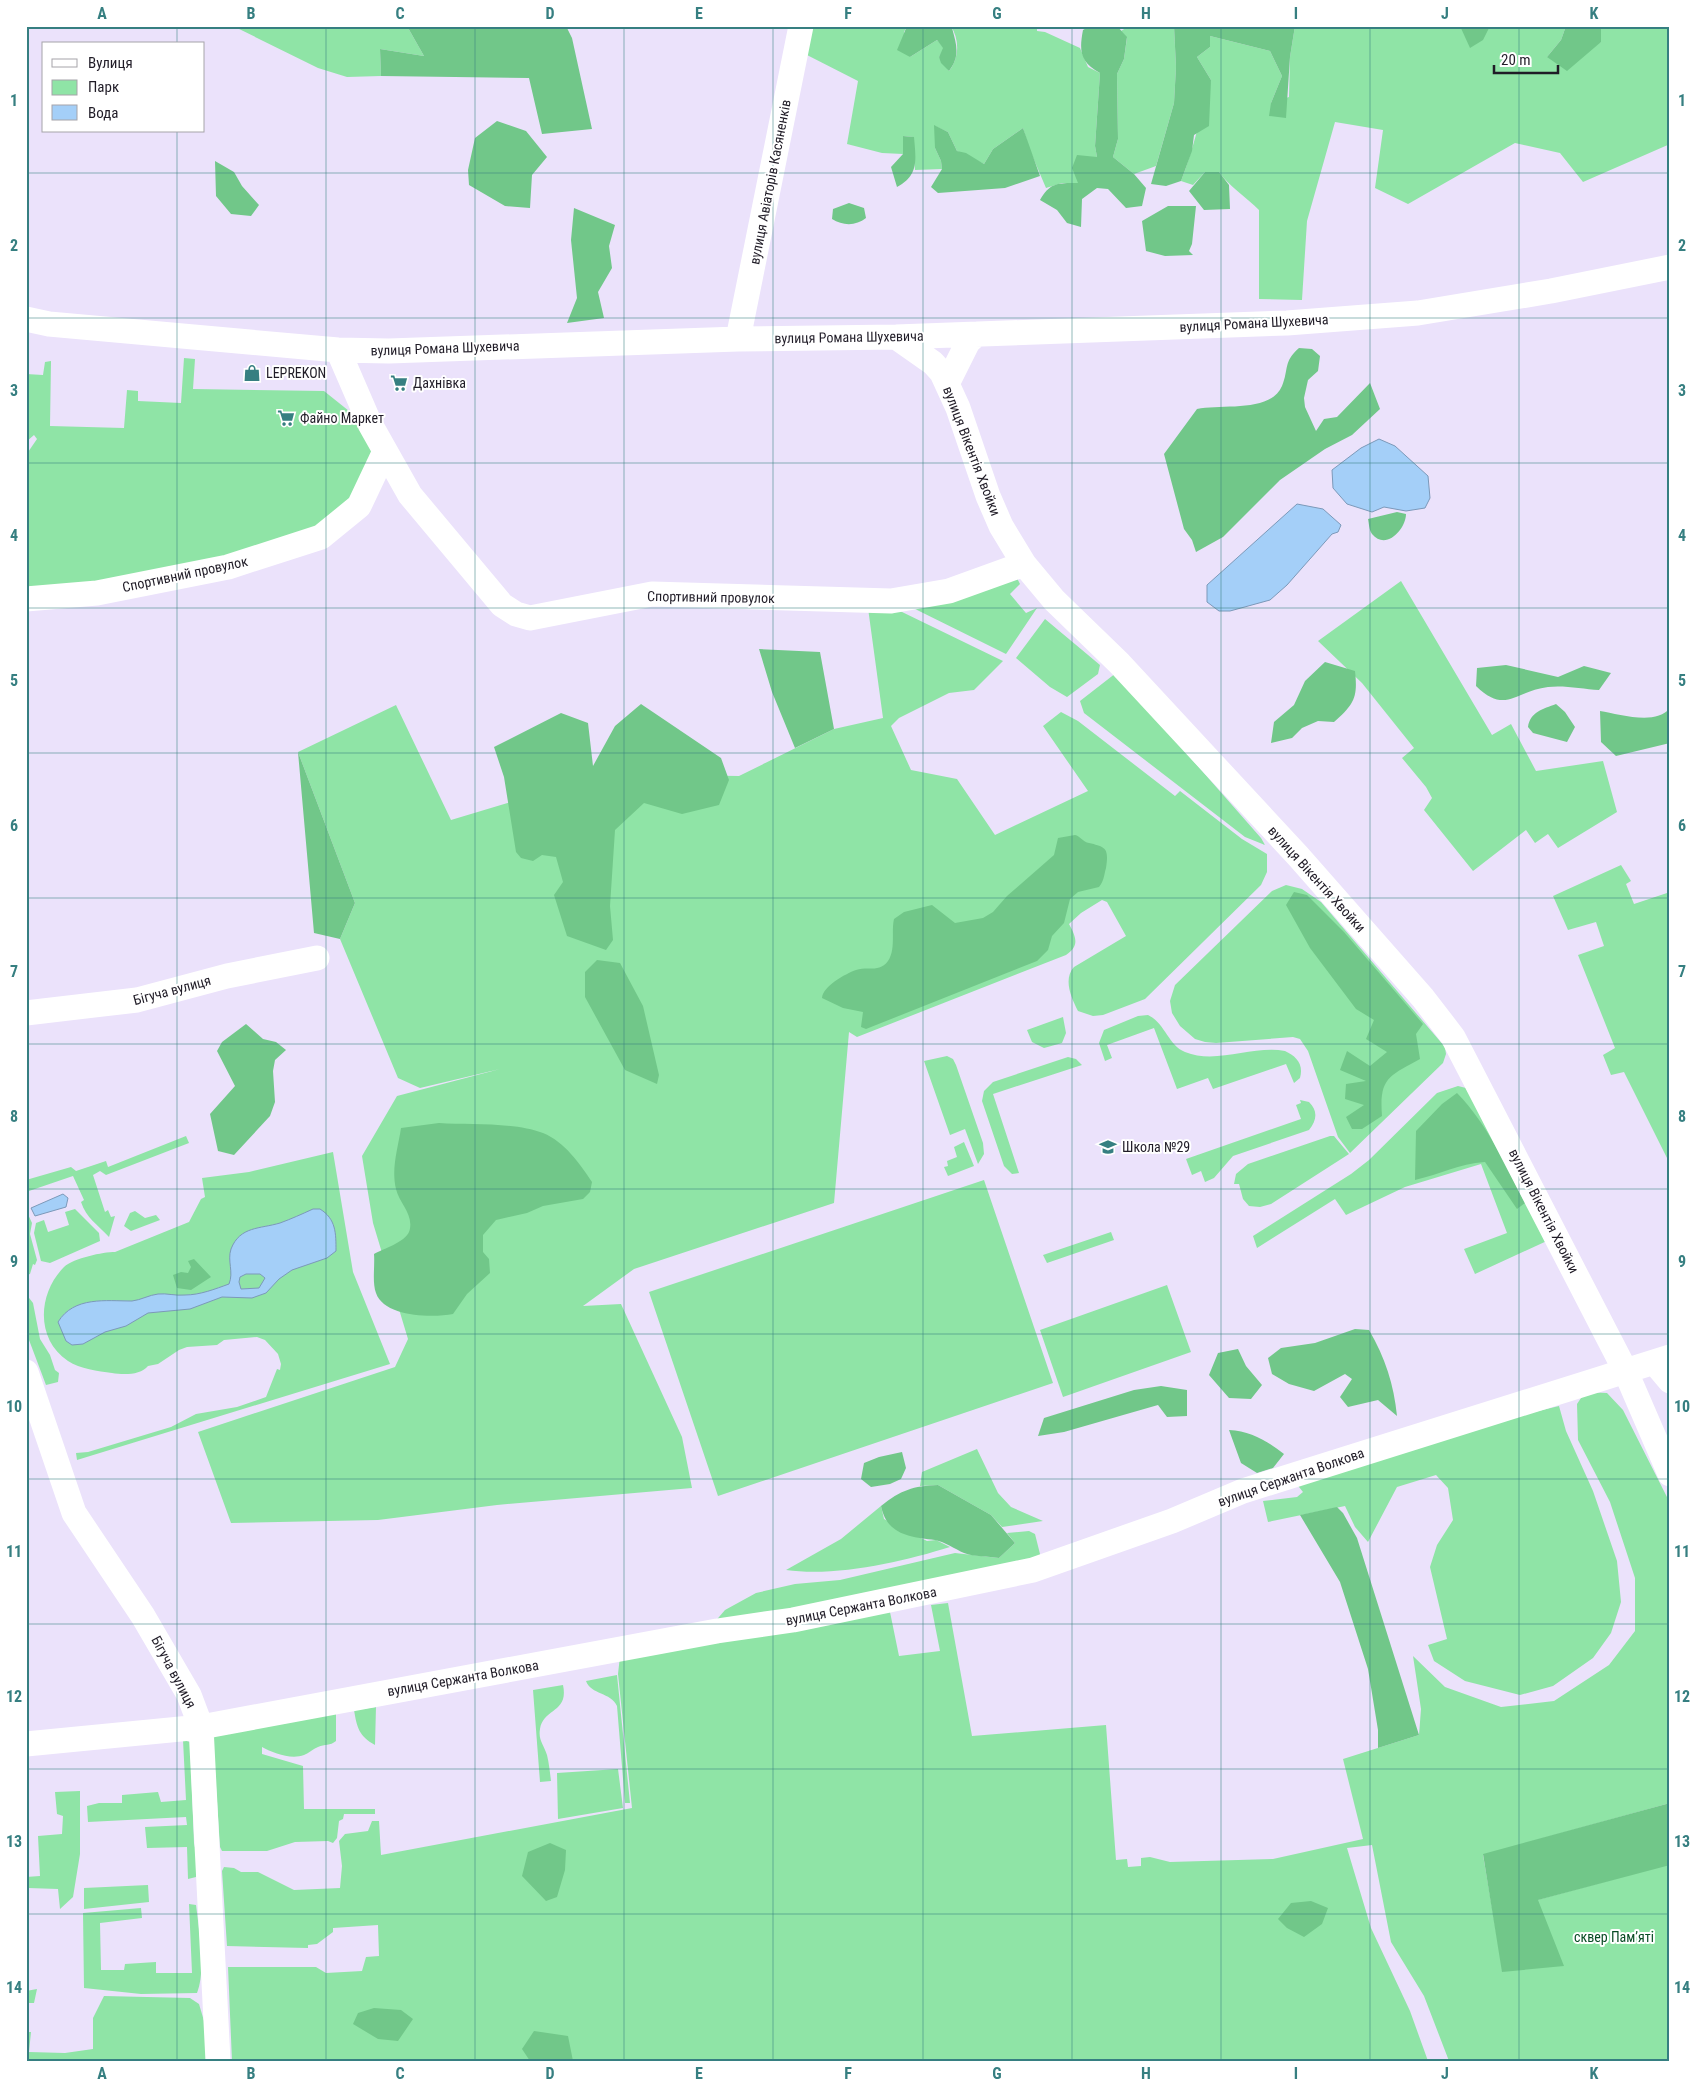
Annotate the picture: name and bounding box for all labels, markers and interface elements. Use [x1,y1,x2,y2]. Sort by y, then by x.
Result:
text: A [97,4,107,23]
text: B [247,4,256,23]
text: C [395,4,405,23]
text: D [545,4,555,23]
text: E [695,4,703,23]
text: F [844,4,852,23]
text: G [992,4,1002,23]
text: H [1141,4,1151,23]
text: I [1294,4,1298,23]
text: J [1441,4,1449,23]
text: K [1590,4,1599,23]
legend [42,42,205,132]
scale bar [1494,42,1557,74]
text: 20 m [1501,51,1531,69]
text: Вулиця [88,54,133,72]
text: Парк [88,78,119,96]
text: 1 [10,91,18,110]
text: 1 [1678,91,1686,110]
street label: вулиця Авіаторів Касяненків [746,98,794,266]
text: Вода [88,104,118,122]
text: 2 [10,236,18,255]
text: 2 [1678,236,1686,255]
street label: вулиця Романа Шухевича [1179,311,1329,335]
street label: вулиця Романа Шухевича [774,328,924,346]
street label: вулиця Романа Шухевича [370,337,520,359]
shop icon: LEPREKON [242,363,262,383]
place label: LEPREKON [266,365,326,381]
supermarket icon: Дахнівка [389,373,409,393]
place label: Дахнівка [413,375,466,391]
text: 3 [10,381,18,400]
text: 3 [1678,381,1686,400]
street label: вулиця Вікентія Хвойки [940,384,1004,518]
supermarket icon: Файно Маркет [276,408,296,428]
place label: Файно Маркет [300,410,384,426]
text: 4 [10,526,18,545]
text: 4 [1678,526,1686,545]
street label: Спортивний провулок [121,553,249,595]
street label: Спортивний провулок [647,588,775,606]
text: 5 [10,671,18,690]
text: 5 [1678,671,1686,690]
text: 6 [10,816,18,835]
text: 6 [1678,816,1686,835]
street label: вулиця Вікентія Хвойки [1265,823,1369,935]
text: 7 [10,962,18,981]
text: 7 [1678,962,1686,981]
street label: Бігуча вулиця [132,972,212,1008]
text: 8 [10,1107,18,1126]
text: 8 [1678,1107,1686,1126]
school or university icon: Школа №29 [1098,1137,1118,1157]
place label: Школа №29 [1122,1139,1190,1155]
street label: вулиця Вікентія Хвойки [1506,1146,1582,1276]
text: 9 [10,1252,18,1271]
text: 9 [1678,1252,1686,1271]
text: 10 [6,1397,22,1416]
text: 10 [1674,1397,1690,1416]
street label: вулиця Сержанта Волкова [1216,1444,1366,1510]
text: 11 [6,1542,22,1561]
text: 11 [1674,1542,1690,1561]
street label: вулиця Сержанта Волкова [784,1584,938,1628]
street label: Бігуча вулиця [148,1633,200,1711]
street label: вулиця Сержанта Волкова [386,1657,540,1699]
text: 12 [6,1687,22,1706]
text: 12 [1674,1687,1690,1706]
text: 13 [6,1832,22,1851]
text: 13 [1674,1832,1690,1851]
park label: сквер Памʼяті [1574,1929,1654,1945]
text: 14 [6,1978,22,1997]
text: 14 [1674,1978,1690,1997]
text: A [97,2064,107,2083]
text: B [247,2064,256,2083]
text: C [395,2064,405,2083]
text: D [545,2064,555,2083]
text: E [695,2064,703,2083]
text: F [844,2064,852,2083]
text: G [992,2064,1002,2083]
text: H [1141,2064,1151,2083]
text: I [1294,2064,1298,2083]
text: J [1441,2064,1449,2083]
text: K [1590,2064,1599,2083]

